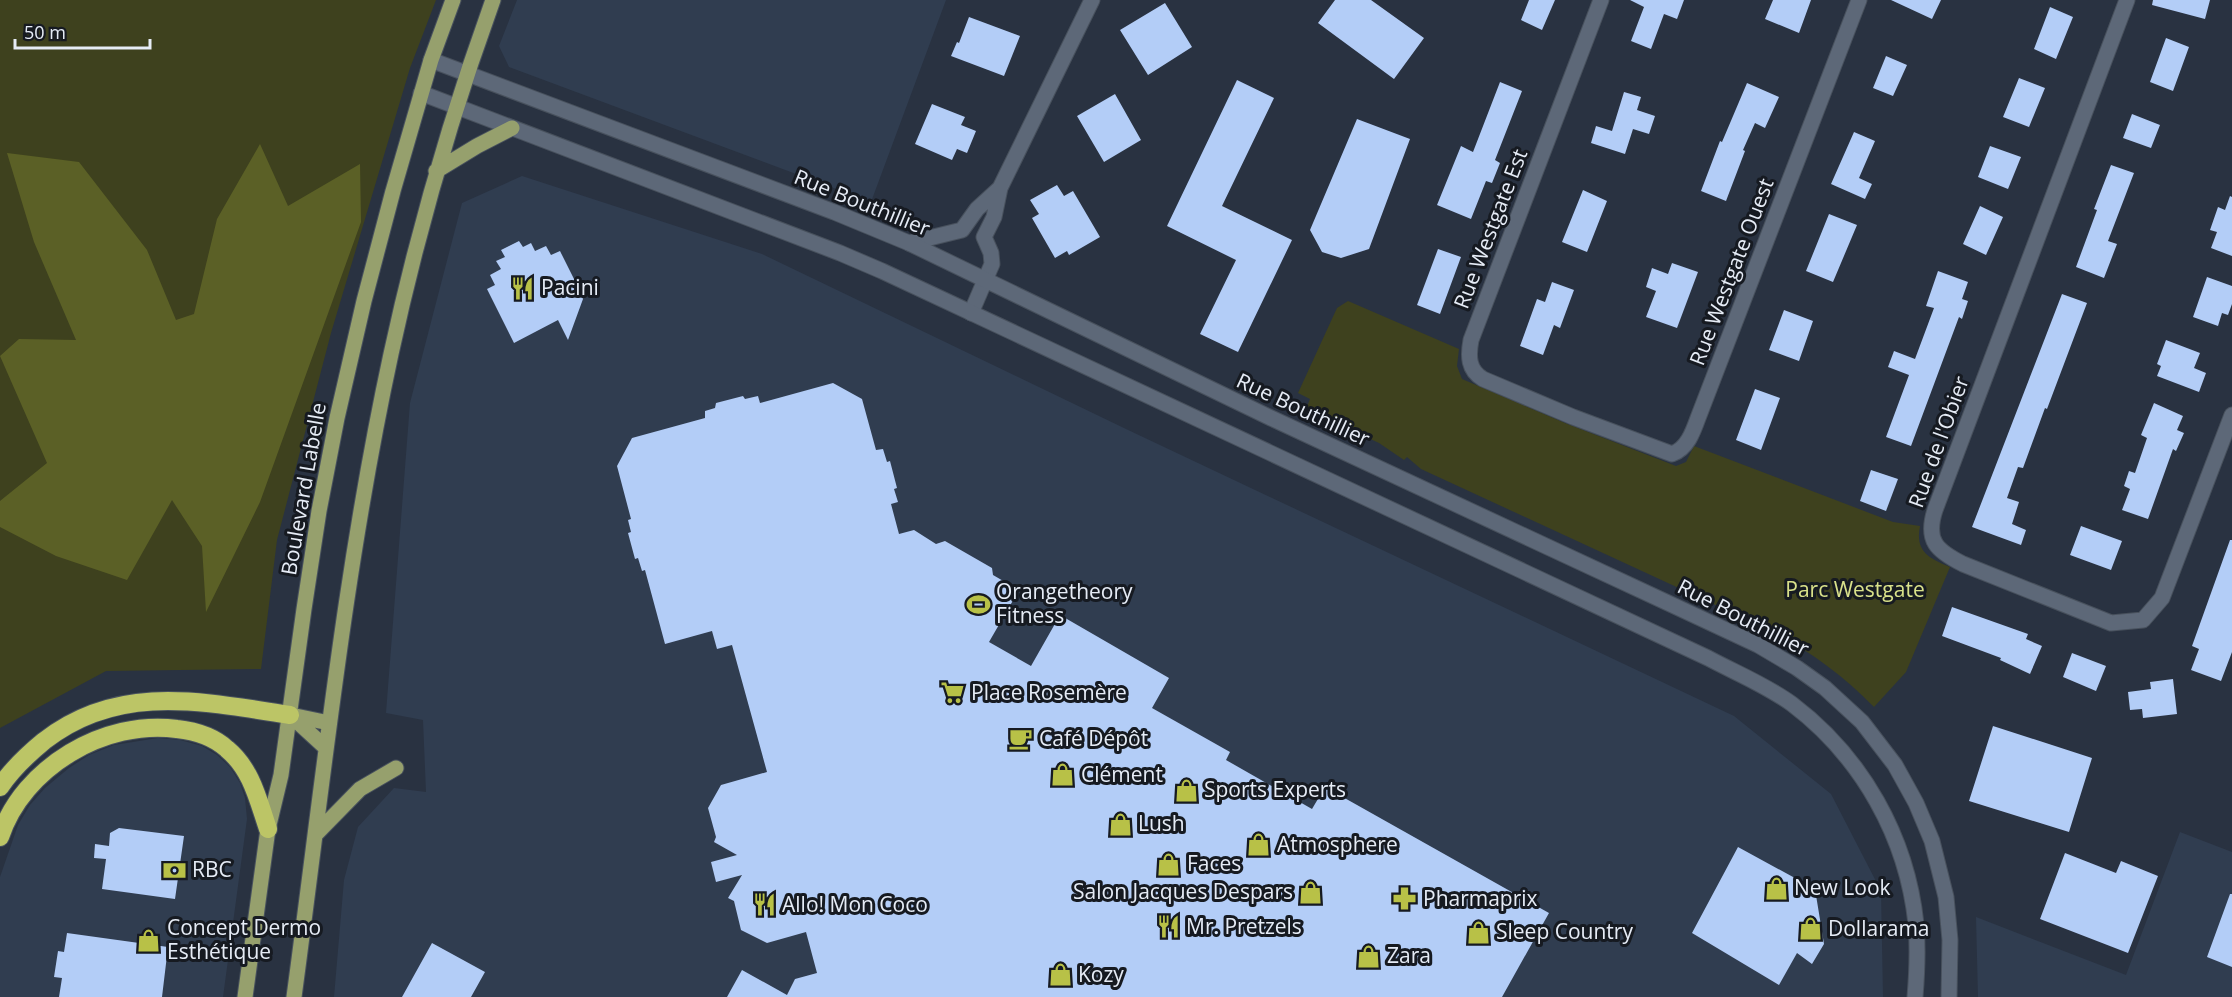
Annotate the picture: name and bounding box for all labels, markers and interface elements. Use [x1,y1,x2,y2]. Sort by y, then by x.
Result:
scale bar [15,12,150,50]
text: 50 m [24,20,66,44]
street label: Rue Westgate Est [1447,145,1533,312]
street label: Rue Bouthillier [790,162,935,242]
street label: Rue Westgate Ouest [1683,174,1780,369]
place label: Pacini [541,273,599,301]
restaurant icon: Pacini [510,275,536,301]
street label: Rue Bouthillier [1232,366,1375,452]
street label: Rue de l'Obier [1901,372,1975,511]
street label: Boulevard Labelle [274,400,332,577]
street label: Rue Bouthillier [1673,572,1814,662]
park label: Parc Westgate [1785,575,1925,603]
place label: Orangetheory Fitness [996,577,1133,629]
sports icon: Orangetheory Fitness [965,591,991,617]
place label: Place Rosemère [971,678,1127,706]
supermarket icon: Place Rosemère [940,680,966,706]
place label: Café Dépôt [1039,724,1148,752]
cafe icon: Café Dépôt [1008,726,1034,752]
place label: Clément [1081,760,1163,788]
shop icon: Clément [1050,762,1076,788]
place label: Sports Experts [1204,775,1346,803]
shop icon: Sports Experts [1173,777,1199,803]
place label: Lush [1138,809,1185,837]
shop icon: Lush [1107,811,1133,837]
place label: Atmosphere [1277,830,1398,858]
shop icon: Atmosphere [1246,832,1272,858]
place label: Faces [1187,849,1241,877]
shop icon: Faces [1156,851,1182,877]
place label: RBC [192,855,232,883]
bank icon: RBC [161,857,187,883]
place label: New Look [1794,873,1891,901]
shop icon: New Look [1763,875,1789,901]
place label: Salon Jacques Despars [1073,877,1293,905]
shop icon: Salon Jacques Despars [1298,879,1324,905]
place label: Pharmaprix [1423,884,1538,912]
pharmacy icon: Pharmaprix [1392,886,1418,912]
place label: Allo! Mon Coco [782,890,928,918]
restaurant icon: Allo! Mon Coco [751,892,777,918]
place label: Mr. Pretzels [1186,912,1302,940]
place label: Concept Dermo Esthétique [167,913,321,965]
restaurant icon: Mr. Pretzels [1155,914,1181,940]
place label: Dollarama [1828,914,1930,942]
shop icon: Dollarama [1797,916,1823,942]
place label: Sleep Country [1496,917,1633,945]
shop icon: Sleep Country [1465,919,1491,945]
shop icon: Concept Dermo Esthétique [136,927,162,953]
place label: Zara [1387,941,1431,969]
shop icon: Zara [1356,943,1382,969]
place label: Kozy [1078,960,1124,988]
shop icon: Kozy [1047,962,1073,988]

